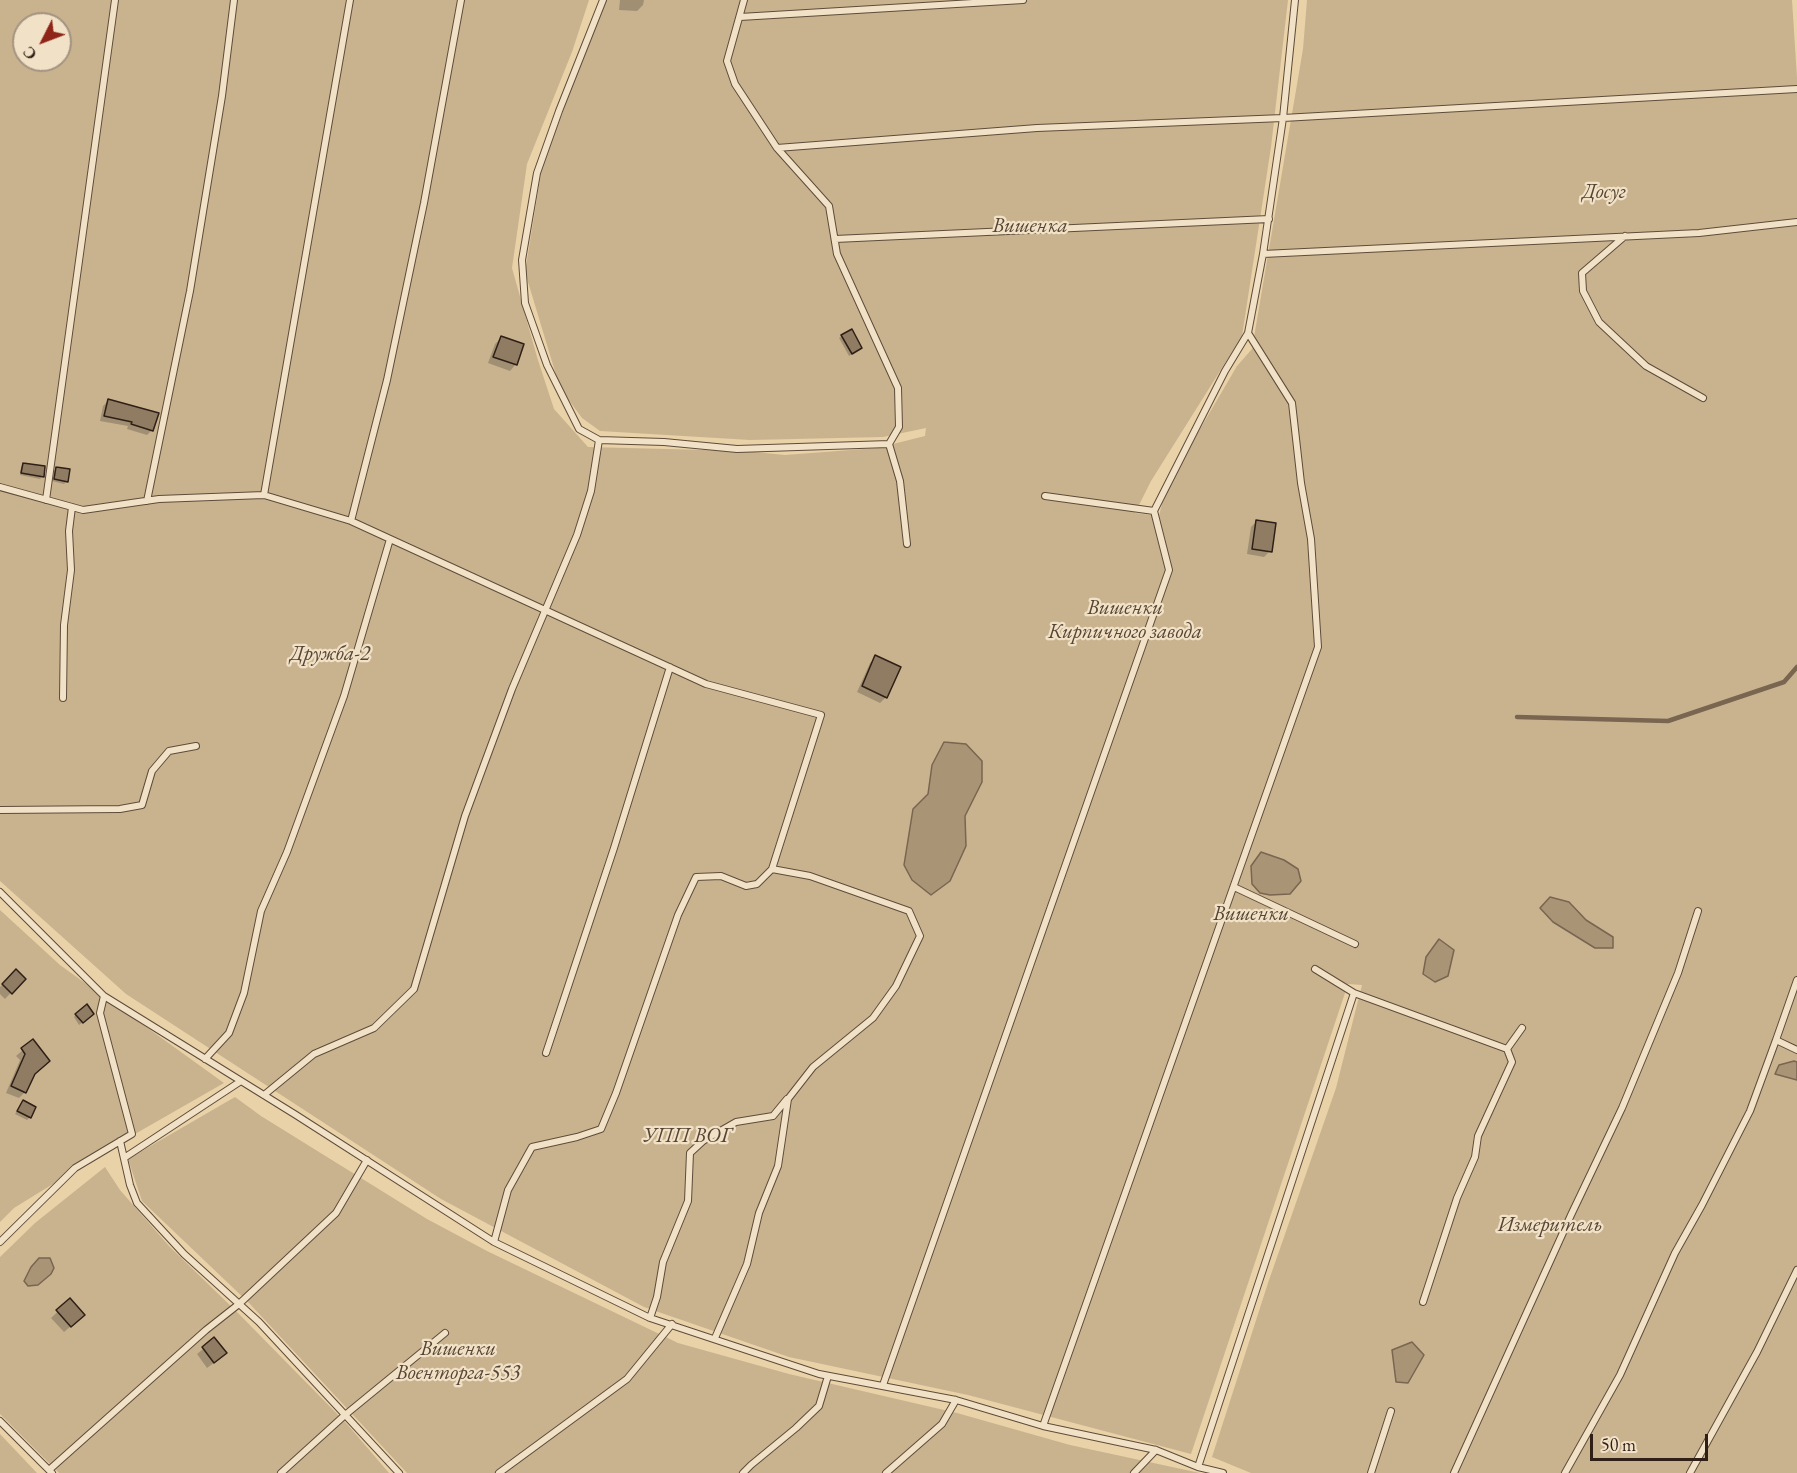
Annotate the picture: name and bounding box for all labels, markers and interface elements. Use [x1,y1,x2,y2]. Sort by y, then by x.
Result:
north arrow [12,12,72,72]
text: С [18,42,41,64]
park label: Досуг [1582,179,1626,205]
park label: Вишенка [992,213,1068,239]
park label: Вишенки Кирпичного завода [1048,595,1202,645]
park label: Дружба-2 [290,641,370,667]
park label: Вишенки [1213,901,1289,927]
park label: УПП ВОГ [643,1123,731,1149]
park label: Измеритель [1498,1212,1602,1238]
park label: Вишенки Военторга-553 [396,1336,520,1386]
scale bar [1593,1422,1712,1460]
text: 50 m [1601,1433,1636,1456]

